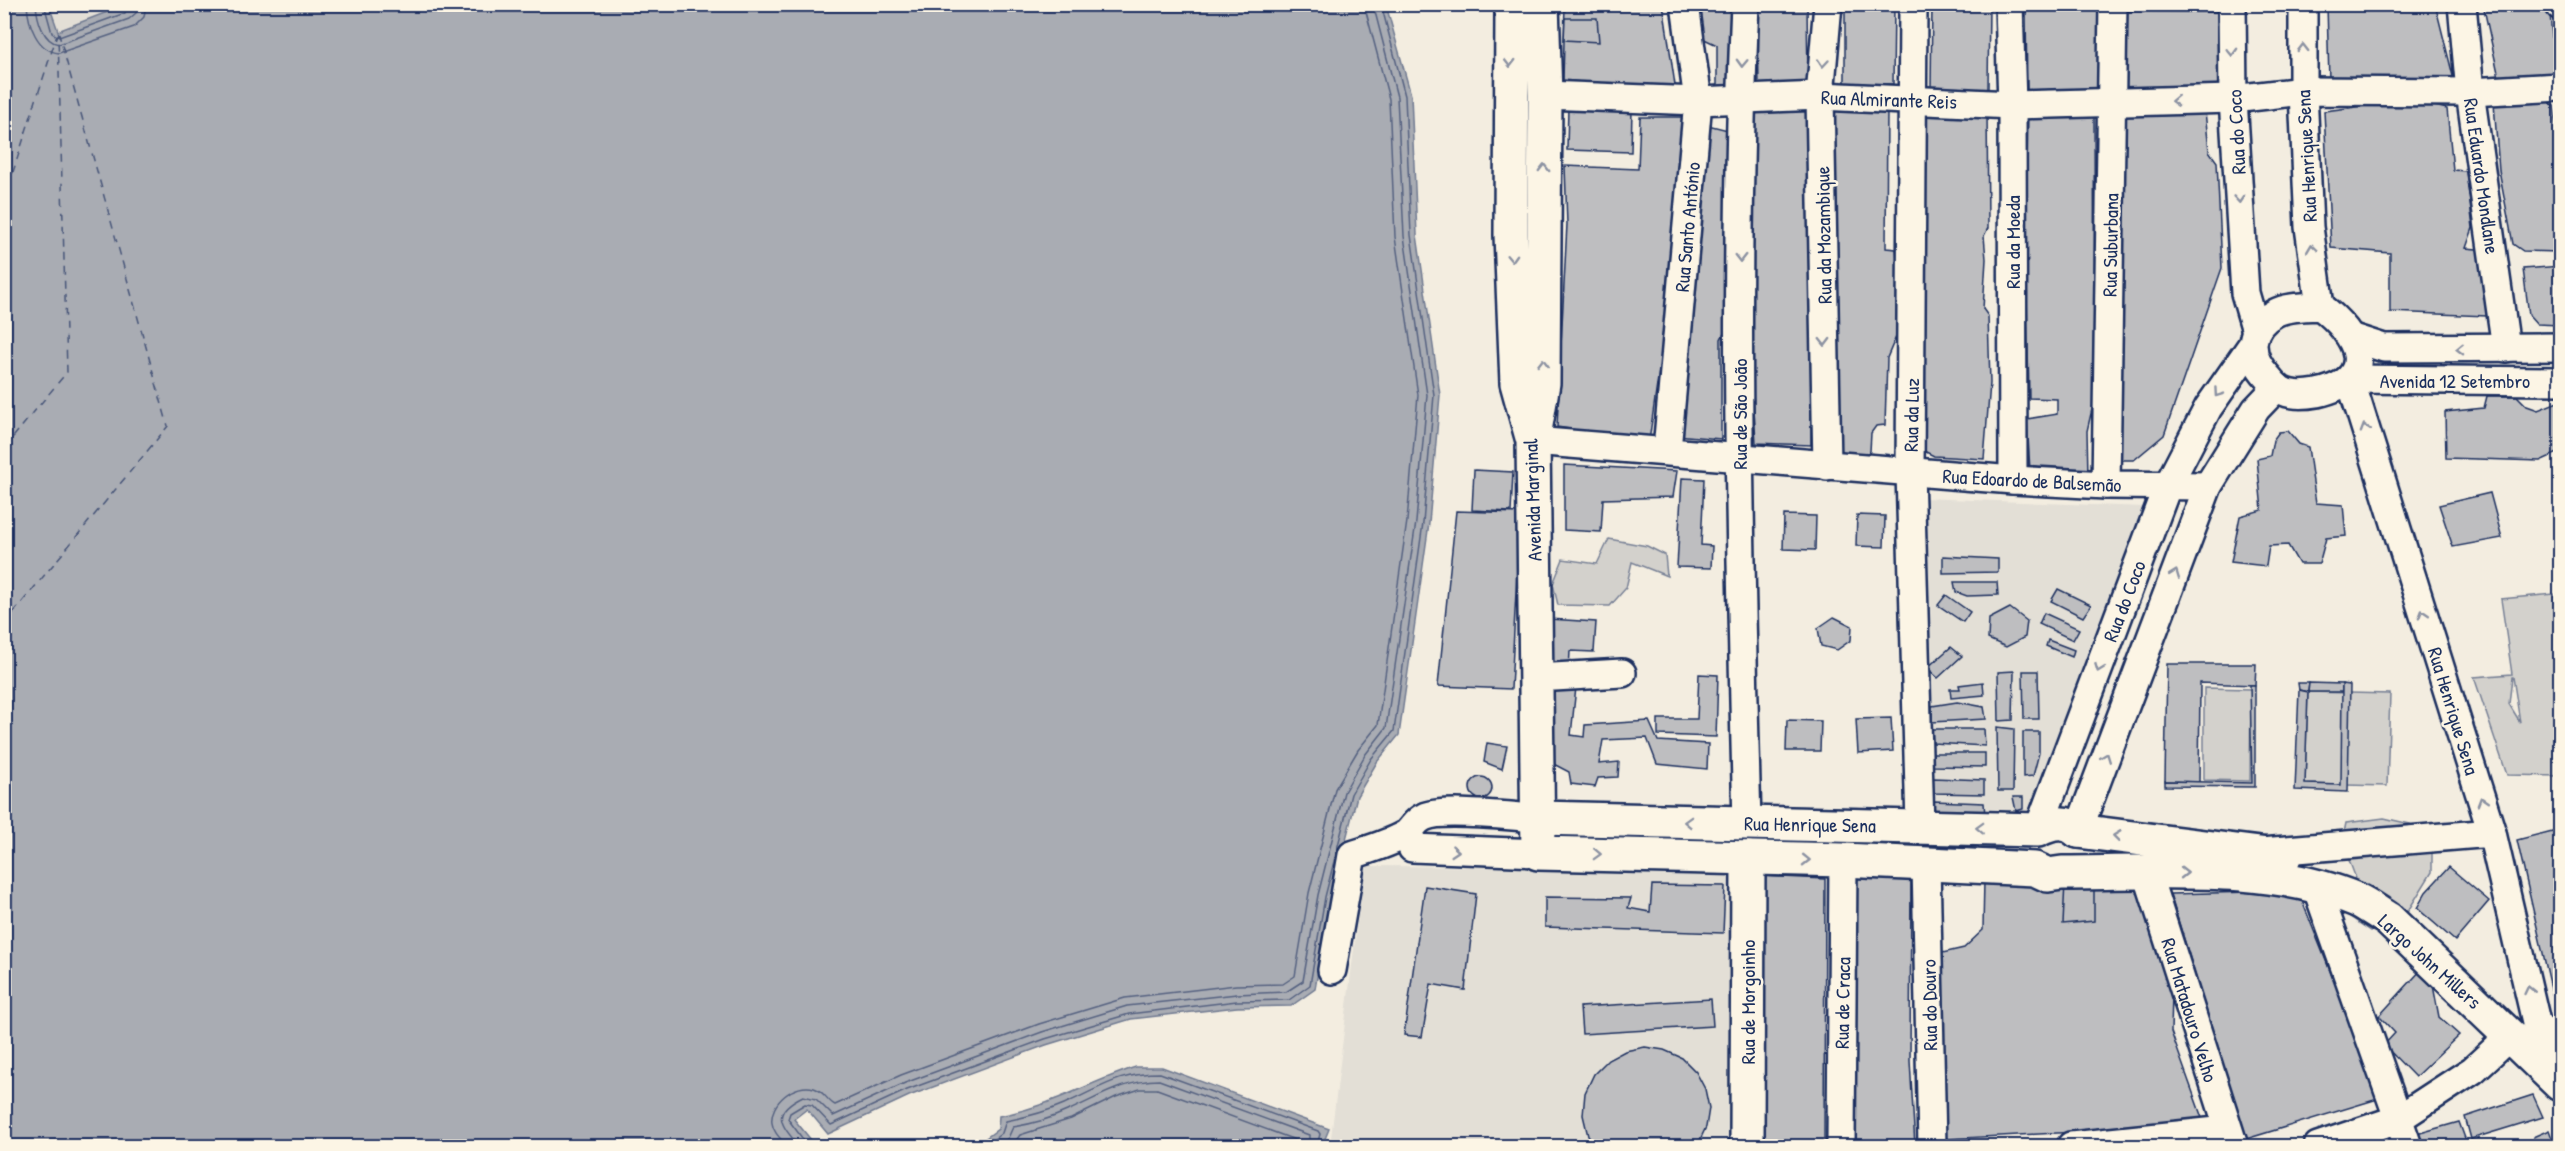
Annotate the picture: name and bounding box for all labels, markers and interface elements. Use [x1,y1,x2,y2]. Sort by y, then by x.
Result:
one-way arrow [2297,43,2309,52]
one-way arrow [2225,47,2238,56]
one-way arrow [1504,58,1516,67]
one-way arrow [1736,58,1749,67]
one-way arrow [1817,58,1830,67]
street label: Rua Almirante Reis [1821,83,1958,115]
street label: Rua do Coco [2220,89,2252,175]
street label: Rua Henrique Sena [2289,89,2323,223]
one-way arrow [2170,94,2179,107]
street label: Rua Eduardo Mondlane [2458,96,2506,256]
street label: Rua Santo António [1668,161,1706,293]
one-way arrow [1538,163,1550,172]
street label: Rua da Mozambique [1808,166,1838,304]
street label: Rua Suburbana [2096,193,2124,297]
street label: Rua da Moeda [1999,195,2026,289]
one-way arrow [2233,195,2246,204]
one-way arrow [2306,244,2318,253]
one-way arrow [1505,253,1518,262]
one-way arrow [1734,253,1746,262]
one-way arrow [1819,337,1831,346]
one-way arrow [2456,342,2465,355]
one-way arrow [1537,358,1549,367]
street label: Rua de São João [1726,359,1753,469]
street label: Avenida 12 Setembro [2380,367,2530,394]
street label: Rua da Luz [1897,377,1925,452]
one-way arrow [2214,387,2225,398]
one-way arrow [2360,423,2372,434]
street label: Avenida Marginal [1516,438,1548,562]
street label: Rua Edoardo de Balsemão [1942,462,2122,498]
street label: Rua do Coco [2096,557,2152,645]
one-way arrow [2168,570,2180,581]
one-way arrow [2418,610,2431,620]
street label: Rua Henrique Sena [2422,644,2486,778]
one-way arrow [2094,661,2106,672]
one-way arrow [2099,752,2111,763]
one-way arrow [2477,796,2489,807]
street label: Rua Henrique Sena [1744,809,1876,839]
one-way arrow [1684,816,1693,828]
one-way arrow [1975,821,1984,834]
one-way arrow [2112,830,2121,843]
one-way arrow [1451,844,1460,857]
one-way arrow [1592,847,1601,860]
one-way arrow [1802,853,1811,866]
one-way arrow [2179,867,2188,879]
street label: Largo John Millers [2373,907,2488,1015]
street label: Rua Matadouro Velho [2155,935,2225,1085]
street label: Rua de Morgoinho [1734,940,1761,1064]
street label: Rua de Craca [1828,957,1856,1049]
street label: Rua do Douro [1915,959,1943,1051]
one-way arrow [2523,985,2536,995]

